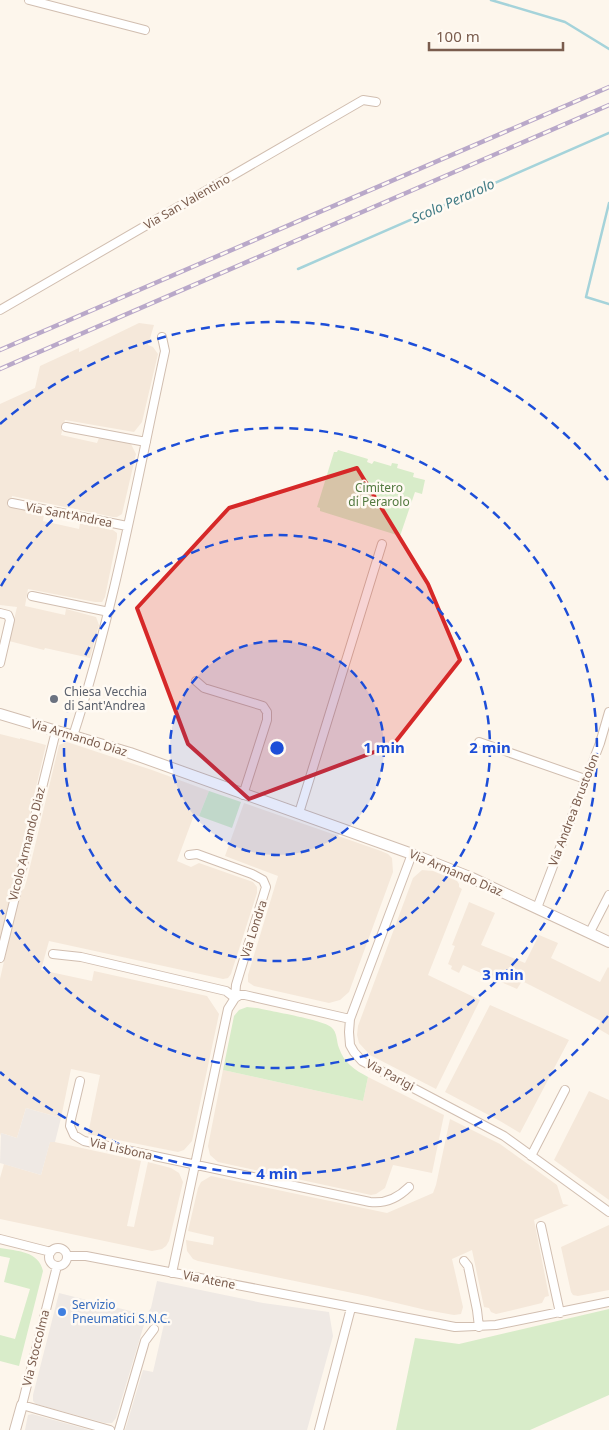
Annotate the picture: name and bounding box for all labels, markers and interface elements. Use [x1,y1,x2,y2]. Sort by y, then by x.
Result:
scale bar [429,20,563,52]
text: 100 m [436,26,480,46]
street label: Via San Valentino [140,170,233,233]
water label: Scolo Perarolo [408,174,498,227]
park label: Cimitero di Perarolo [348,479,410,510]
street label: Via Sant'Andrea [24,498,114,531]
place label: Chiesa Vecchia di Sant'Andrea [64,683,147,714]
marker: Chiesa Vecchia di Sant'Andrea [48,693,60,705]
street label: Via Armando Diaz [29,715,130,760]
text: 1 min [363,737,405,757]
text: 2 min [469,737,511,757]
centre of rings [268,739,286,757]
street label: Via Andrea Brustolon [544,751,603,869]
street label: Vicolo Armando Diaz [4,785,49,903]
street label: Via Armando Diaz [407,845,506,900]
street label: Via Londra [236,898,271,960]
text: 3 min [482,964,524,984]
street label: Via Parigi [363,1055,417,1094]
street label: Via Lisbona [88,1133,154,1164]
text: 4 min [256,1163,298,1183]
street label: Via Atene [181,1266,237,1293]
place label: Servizio Pneumatici S.N.C. [72,1296,171,1327]
marker: Servizio Pneumatici S.N.C. [56,1306,68,1318]
street label: Via Stoccolma [18,1308,53,1388]

